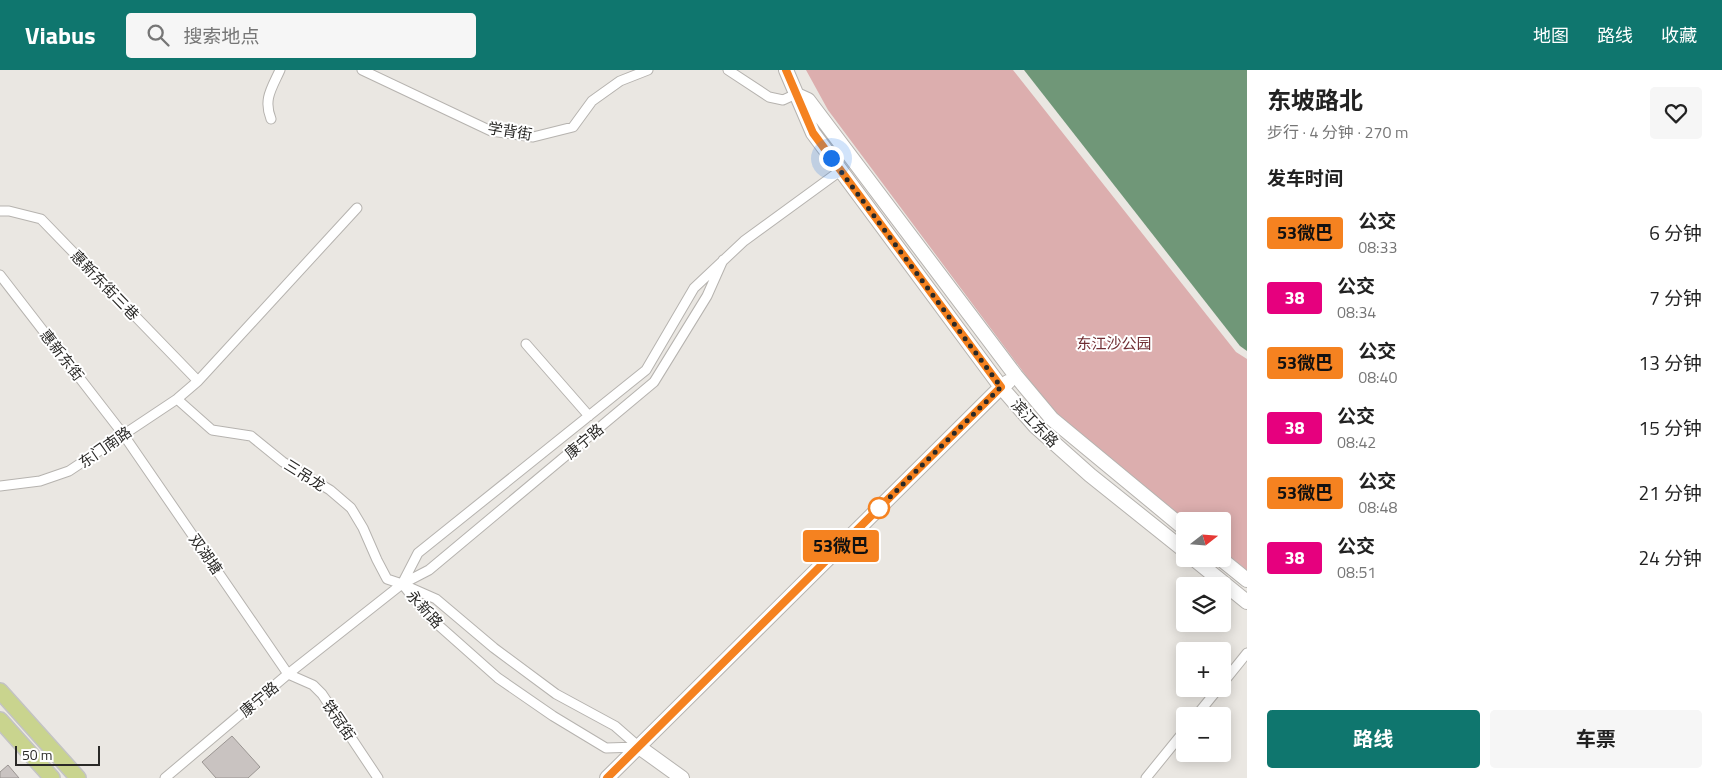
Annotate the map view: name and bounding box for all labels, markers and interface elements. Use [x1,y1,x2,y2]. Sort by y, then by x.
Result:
search box [126,13,476,58]
text: Viabus [25,17,96,53]
icon: search [144,21,172,49]
text: 搜索地点 [184,21,260,50]
text: 地图 [1533,22,1569,49]
text: 路线 [1597,22,1633,49]
text: 收藏 [1661,22,1697,49]
text: 东坡路北 [1267,82,1363,118]
button: heart [1650,87,1702,139]
street label: 学背街 [486,116,534,146]
text: 步行 · 4 分钟 · 270 m [1267,120,1408,144]
your location [819,146,844,171]
text: 发车时间 [1267,163,1343,192]
text: 公交 [1358,206,1396,235]
text: 6 分钟 [1649,218,1702,247]
text: 53微巴 [1277,219,1333,246]
text: 08:33 [1358,235,1397,259]
street label: 惠新东街三巷 [65,245,145,325]
text: 公交 [1337,271,1375,300]
text: 7 分钟 [1649,283,1702,312]
text: 38 [1284,284,1305,311]
text: 08:34 [1337,300,1376,324]
street label: 惠新东街 [34,324,90,386]
park label: 东江沙公园 [1076,332,1152,355]
text: 公交 [1358,336,1396,365]
text: 13 分钟 [1639,348,1702,377]
text: 53微巴 [1277,349,1333,376]
text: 08:40 [1358,365,1397,389]
street label: 滨江东路 [1006,393,1064,453]
text: 公交 [1337,401,1375,430]
text: 15 分钟 [1639,413,1702,442]
text: 38 [1284,414,1305,441]
street label: 康宁路 [559,418,609,464]
street label: 东门南路 [74,420,136,474]
text: 08:42 [1337,430,1376,454]
street label: 三吊龙 [280,453,330,497]
text: 公交 [1358,466,1396,495]
text: 21 分钟 [1639,478,1702,507]
text: 53微巴 [1277,479,1333,506]
text: 08:48 [1358,495,1397,519]
unlabelled marker [868,497,890,519]
north arrow [1176,512,1231,568]
map controls [1176,512,1231,762]
street label: 双湖塘 [184,529,228,579]
line badge: 53微巴 [806,530,876,562]
text: 公交 [1337,531,1375,560]
text: 53微巴 [813,532,869,559]
text: 24 分钟 [1639,543,1702,572]
text: 38 [1284,544,1305,571]
text: 08:51 [1337,560,1376,584]
button: layers [1176,577,1231,632]
street label: 永新路 [401,585,449,633]
button: + [1176,642,1231,697]
street label: 康宁路 [234,676,284,722]
street label: 铁冠街 [317,695,361,745]
button: − [1176,707,1231,762]
button: 路线 [1267,710,1480,768]
button: 车票 [1490,710,1702,768]
scale bar [15,743,100,766]
text: 50 m [22,744,52,765]

